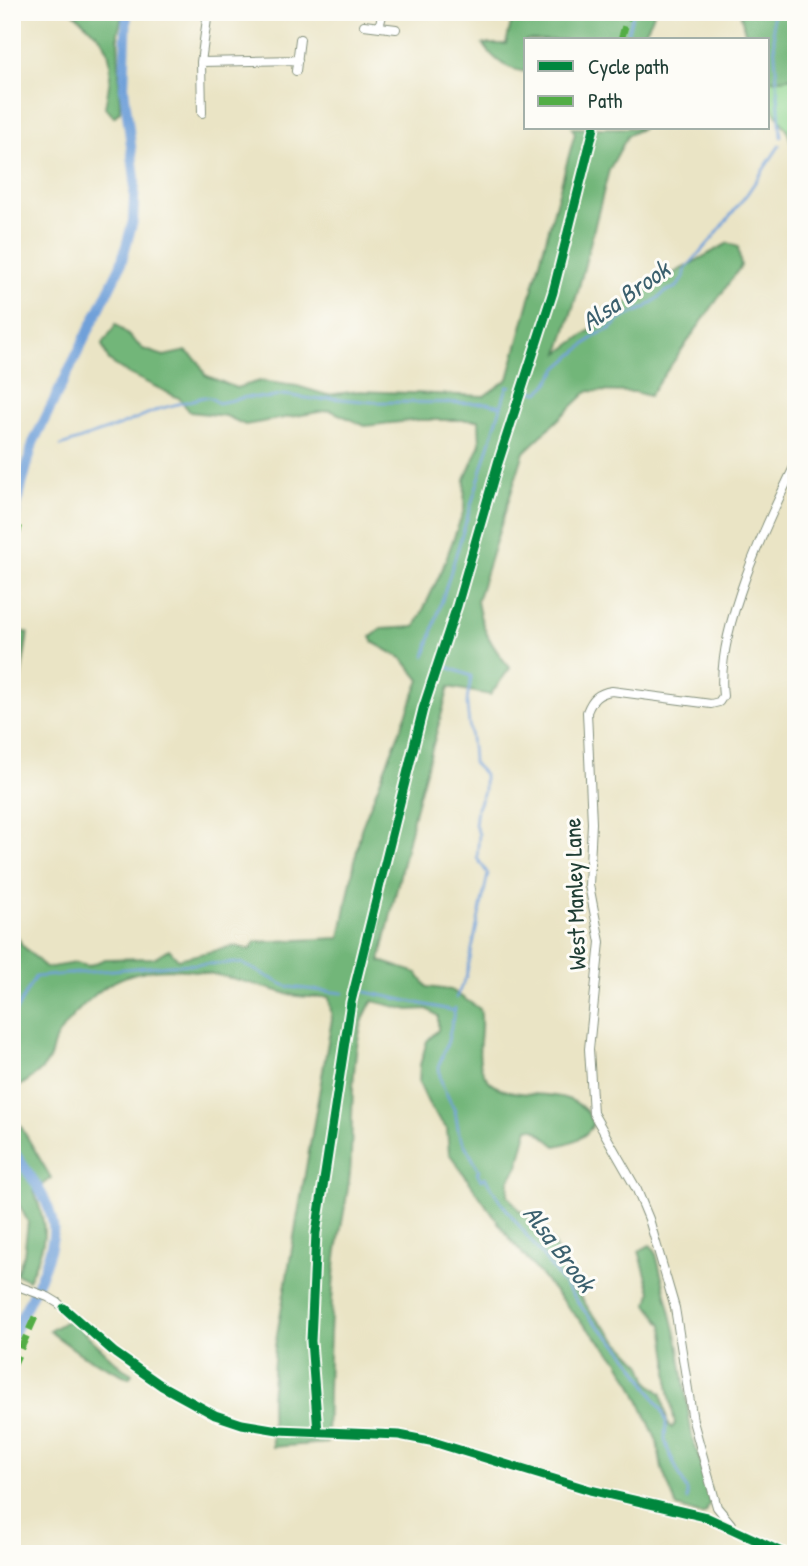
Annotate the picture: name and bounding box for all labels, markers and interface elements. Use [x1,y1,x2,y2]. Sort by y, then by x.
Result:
legend [524,38,770,130]
text: Cycle path [588,52,669,81]
text: Path [588,86,623,115]
water label: Alsa Brook [574,251,678,338]
street label: West Manley Lane [555,817,593,971]
water label: Alsa Brook [516,1197,606,1301]

